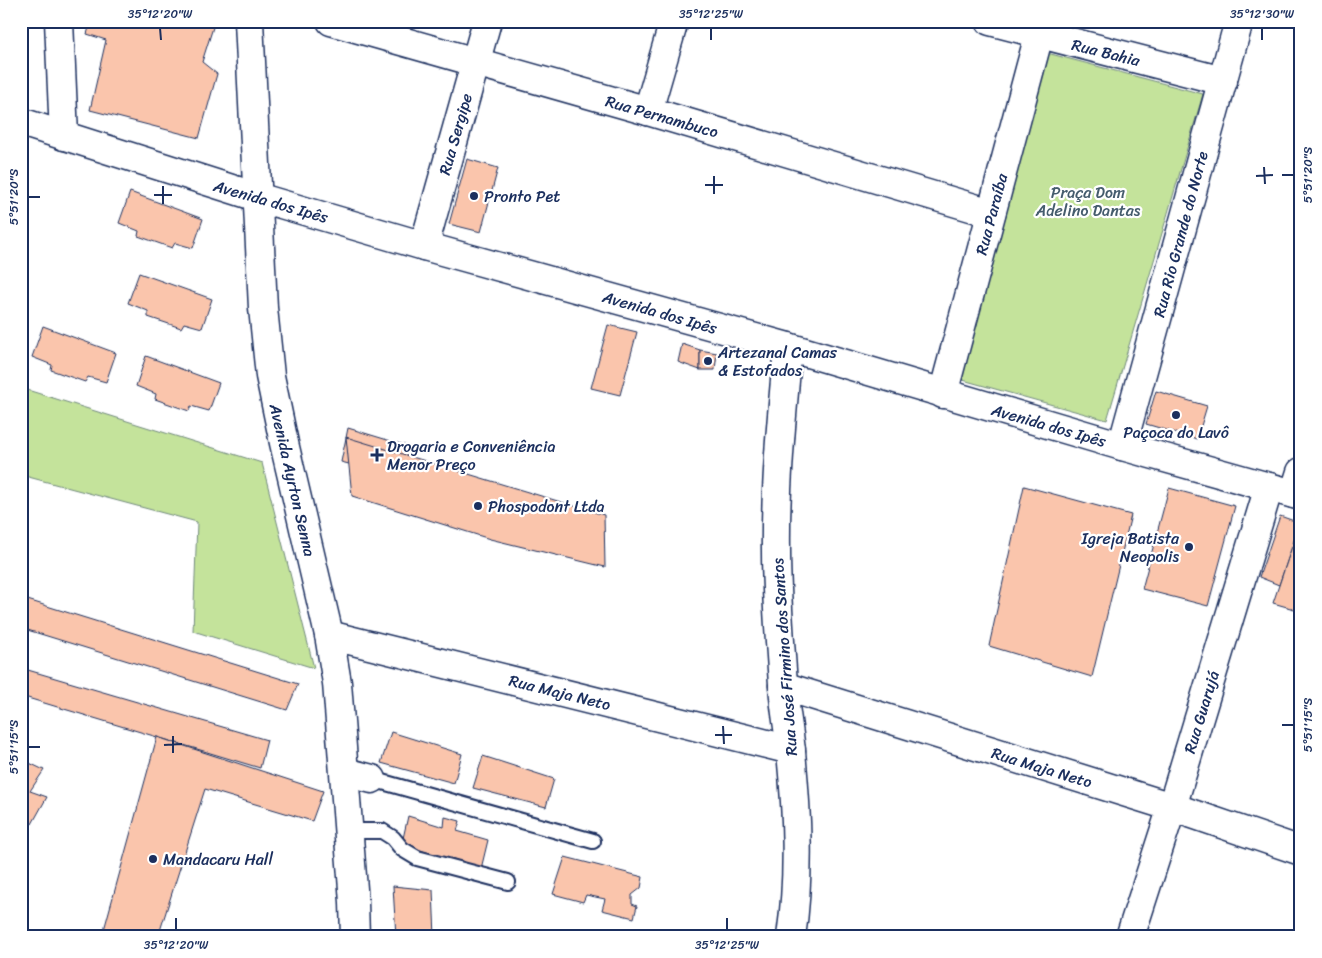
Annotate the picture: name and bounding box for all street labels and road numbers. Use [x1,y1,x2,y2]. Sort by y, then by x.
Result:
street label: Rua Bahia [1069,30,1144,75]
street label: Rua Pernambuco [602,87,722,146]
street label: Rua Sergipe [430,90,481,178]
street label: Rua Rio Grande do Norte [1144,147,1217,320]
street label: Rua Paraíba [967,169,1017,258]
street label: Avenida dos Ipês [209,171,332,232]
street label: Avenida dos Ipês [598,282,721,343]
street label: Avenida dos Ipês [987,395,1110,456]
street label: Avenida Ayrton Senna [261,400,324,559]
street label: Rua José Firmino dos Santos [763,557,806,757]
street label: Rua Maja Neto [506,666,614,719]
street label: Rua Guarujá [1175,667,1228,757]
street label: Rua Maja Neto [988,738,1096,797]

